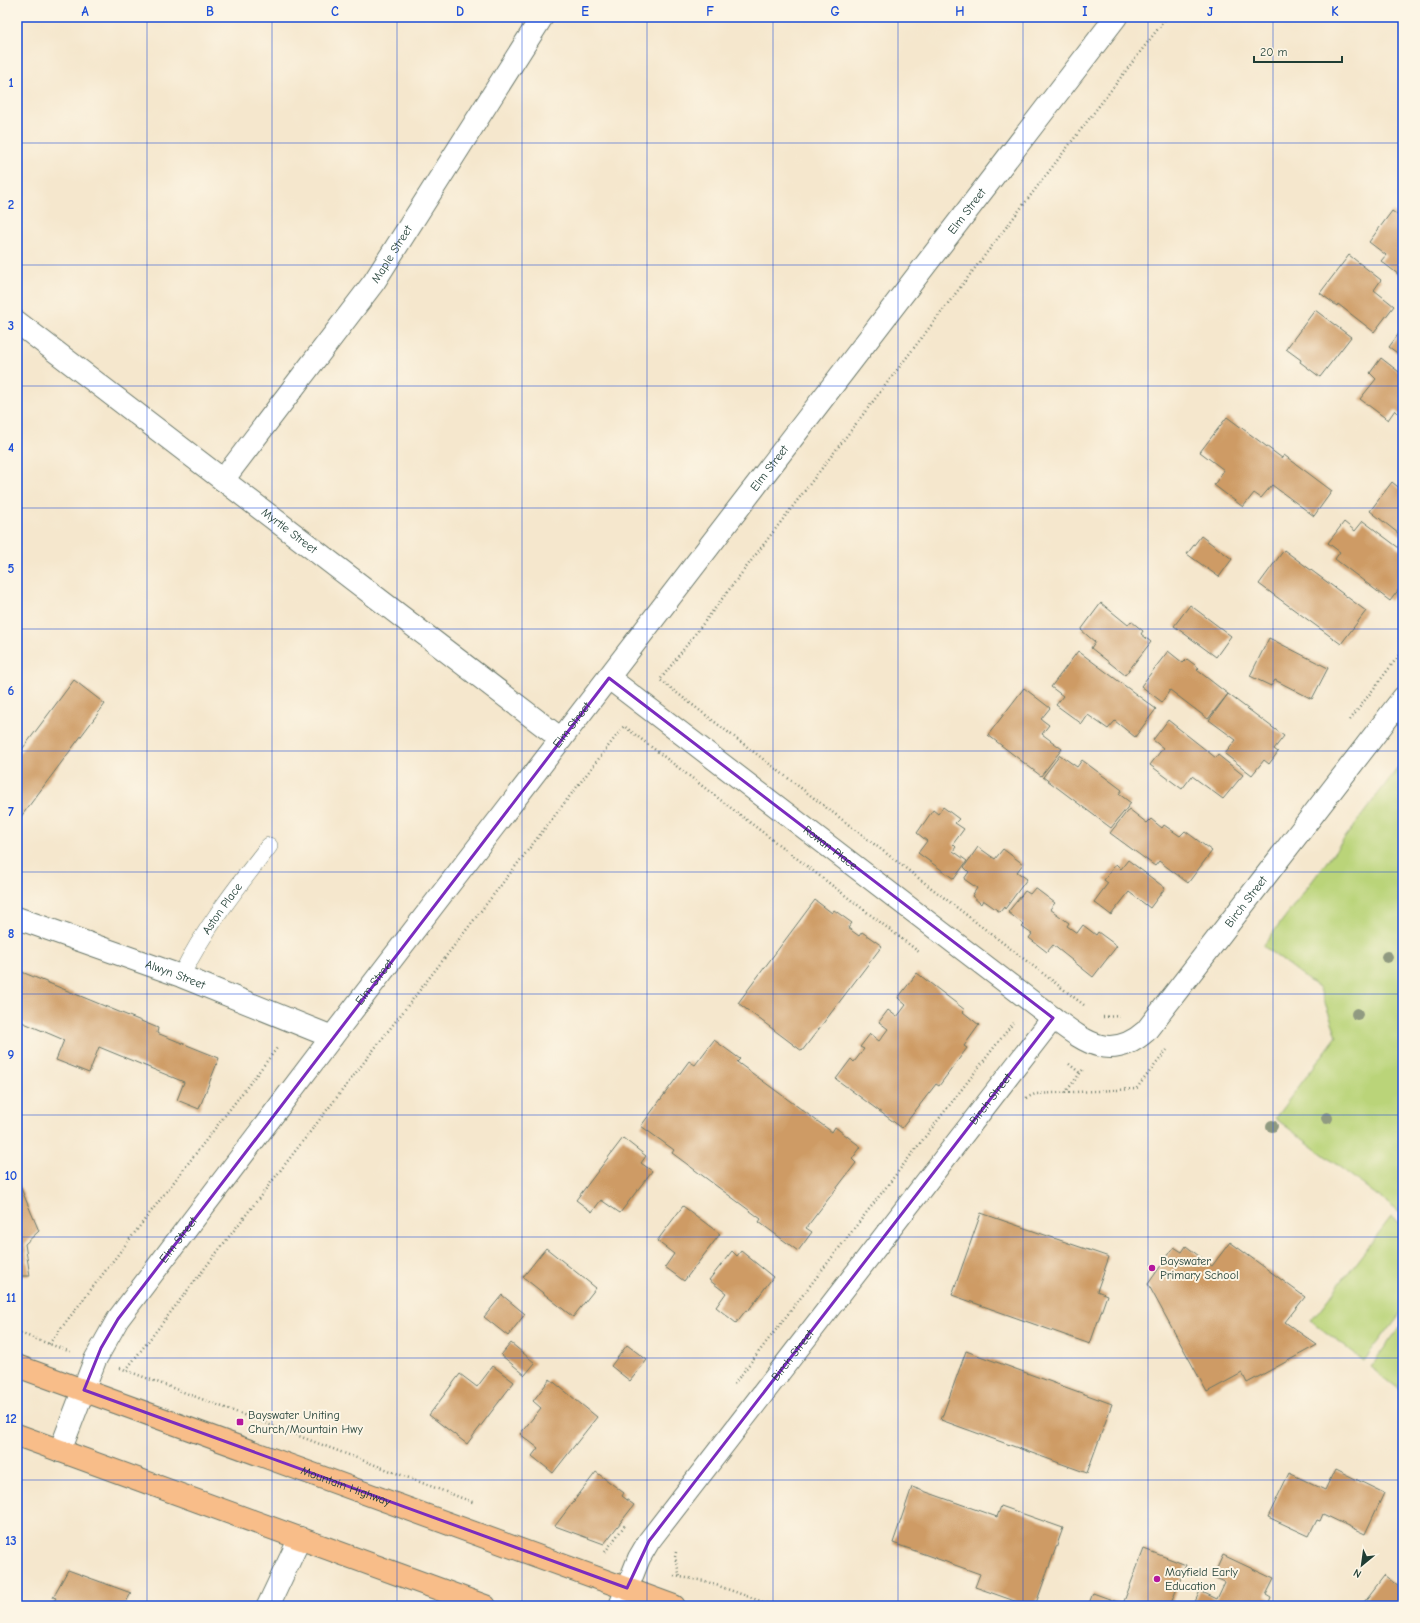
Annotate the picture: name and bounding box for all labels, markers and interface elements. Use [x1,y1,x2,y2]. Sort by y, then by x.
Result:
text: A [81,4,89,19]
text: B [206,4,214,19]
text: C [331,4,339,19]
text: D [456,4,464,19]
text: E [581,4,589,19]
text: F [706,4,714,19]
text: G [830,4,840,19]
text: H [955,4,965,19]
text: I [1082,4,1088,19]
text: J [1207,4,1213,19]
text: K [1331,4,1339,19]
scale bar [1254,38,1342,64]
text: 20 m [1260,45,1288,59]
text: 1 [8,75,14,90]
street label: Elm Street [945,185,989,237]
text: 2 [8,197,14,212]
street label: Maple Street [368,222,415,285]
text: 3 [8,318,14,333]
text: 4 [8,440,14,455]
street label: Elm Street [747,442,792,494]
street label: Myrtle Street [259,505,320,557]
text: 5 [8,561,15,576]
text: 6 [8,683,15,698]
street label: Elm Street [550,699,594,751]
text: 7 [8,804,14,819]
street label: Rowan Place [801,822,860,873]
street label: Birch Street [1222,873,1270,930]
street label: Aston Place [199,880,245,937]
text: 8 [8,926,14,941]
street label: Elm Street [352,956,397,1008]
street label: Alwyn Street [143,957,208,992]
text: 9 [8,1047,15,1062]
street label: Birch Street [966,1070,1015,1127]
text: 10 [5,1168,17,1183]
street label: Elm Street [156,1214,200,1265]
place label: Bayswater Primary School [1160,1254,1239,1282]
marker: Bayswater Primary School [1147,1263,1157,1273]
text: 11 [6,1290,16,1305]
street label: Birch Street [768,1326,817,1384]
place label: Bayswater Uniting Church/Mountain Hwy [248,1408,363,1436]
text: 12 [5,1411,17,1426]
marker: Bayswater Uniting Church/Mountain Hwy [235,1417,245,1427]
street label: Mountain Highway [299,1463,393,1509]
text: 13 [5,1533,17,1548]
north arrow [1342,1545,1382,1585]
place label: Mayfield Early Education [1165,1565,1239,1593]
text: N [1351,1566,1364,1581]
marker: Mayfield Early Education [1152,1574,1162,1584]

